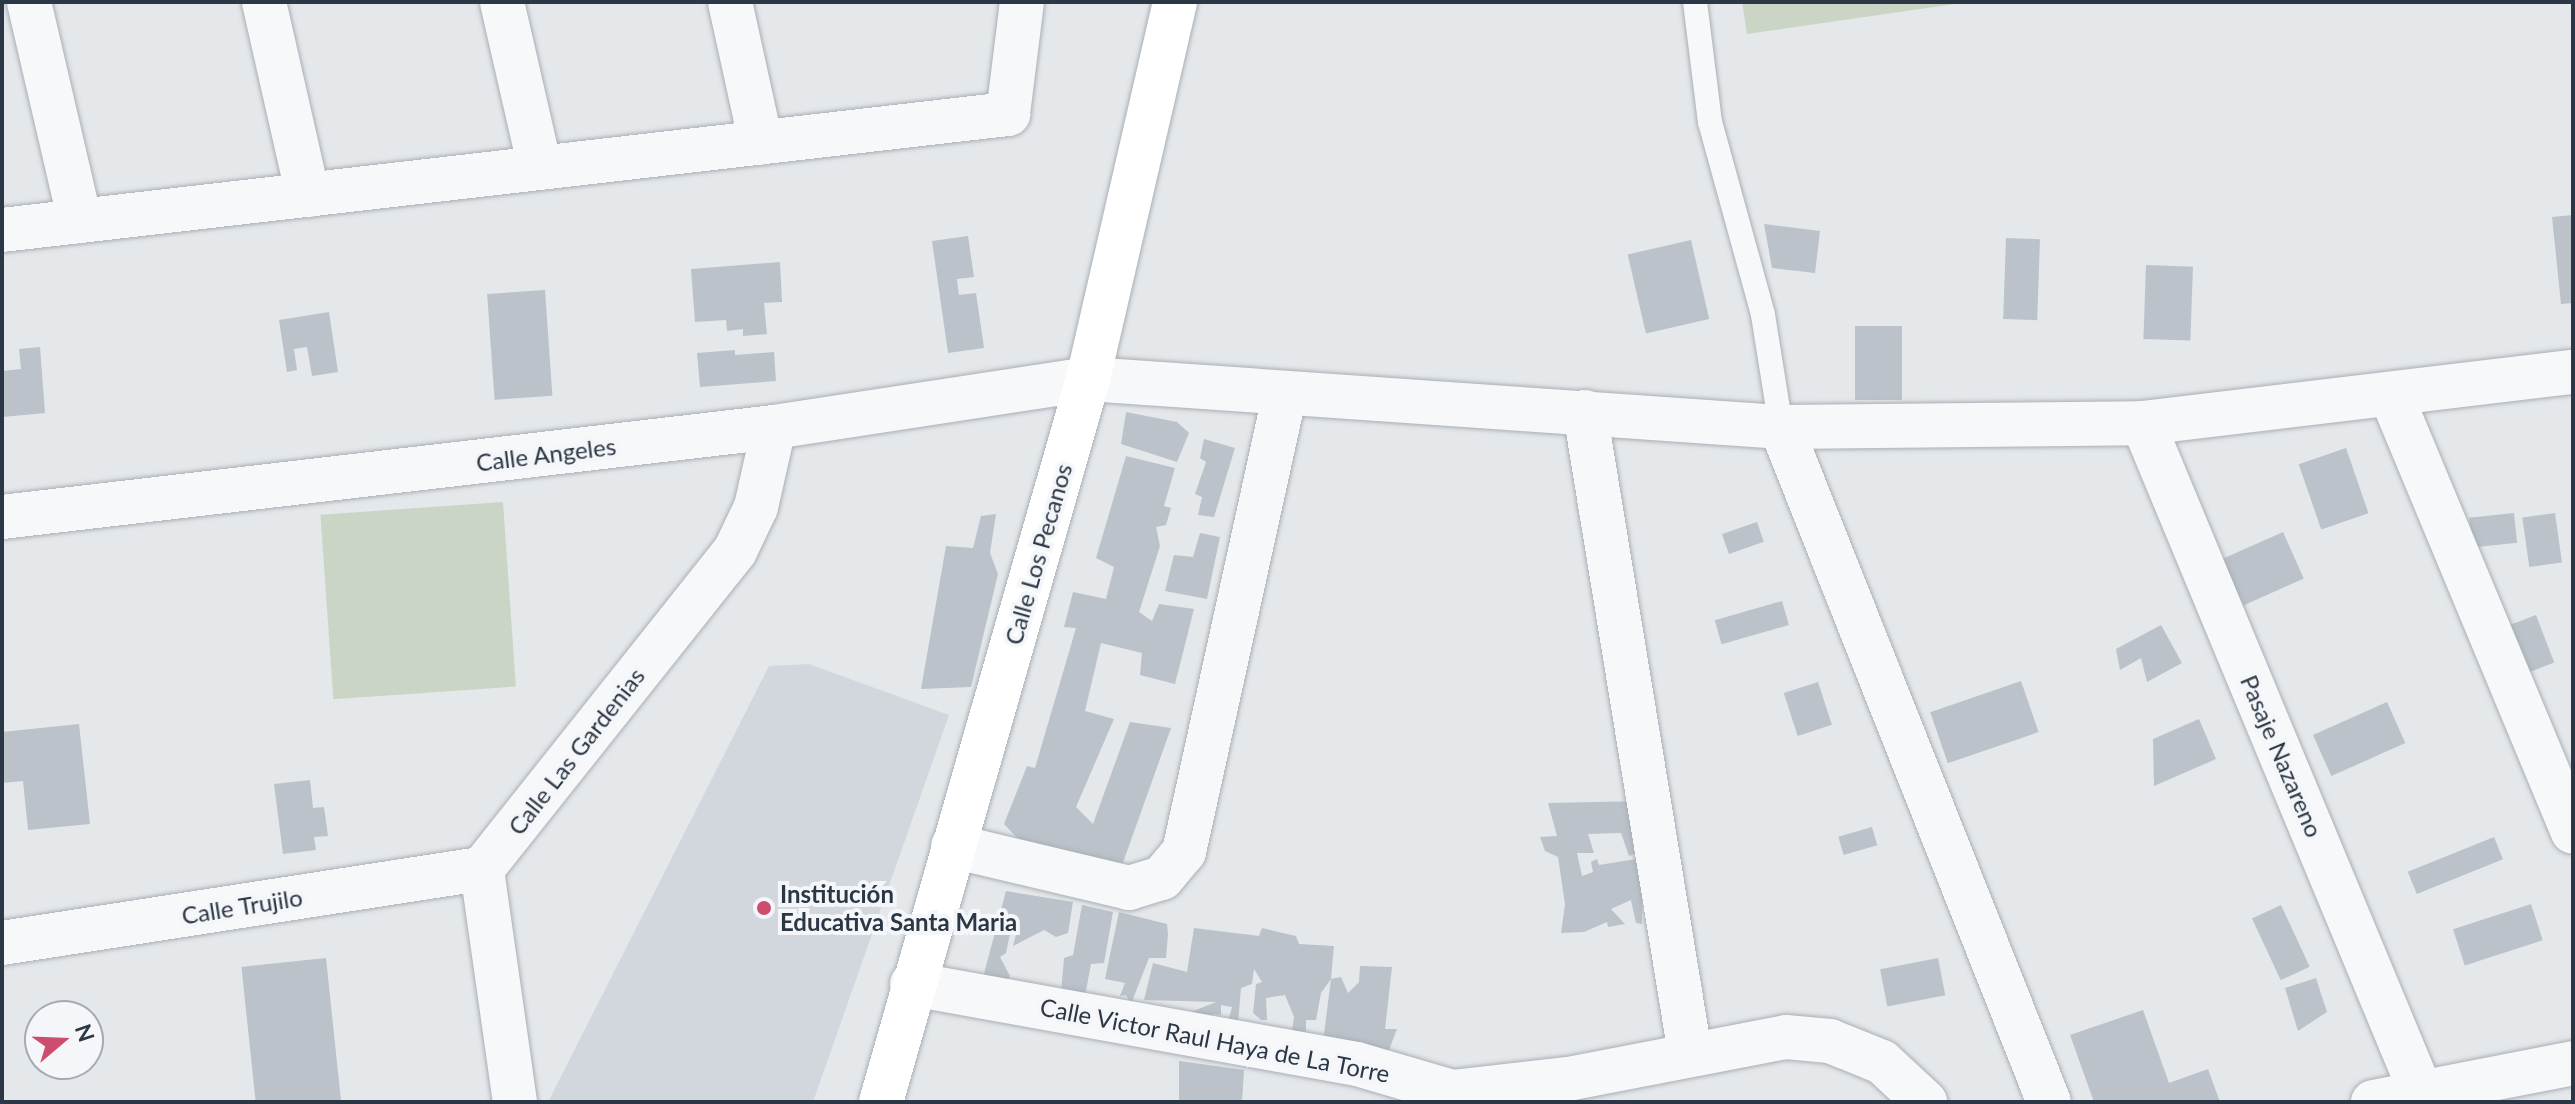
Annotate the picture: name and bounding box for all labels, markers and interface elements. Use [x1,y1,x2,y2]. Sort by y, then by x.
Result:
street label: Calle Angeles [474,431,618,477]
street label: Calle Los Pecanos [998,460,1078,648]
street label: Calle Las Gardenias [502,662,650,840]
street label: Pasaje Nazareno [2235,671,2329,841]
place label: Institución Educativa Santa Maria [780,880,1017,936]
street label: Calle Trujilo [179,882,305,930]
marker: Institución Educativa Santa Maria [755,899,773,917]
street label: Calle Victor Raul Haya de La Torre [1037,992,1393,1088]
north arrow [24,1000,104,1080]
text: N [70,1020,101,1045]

